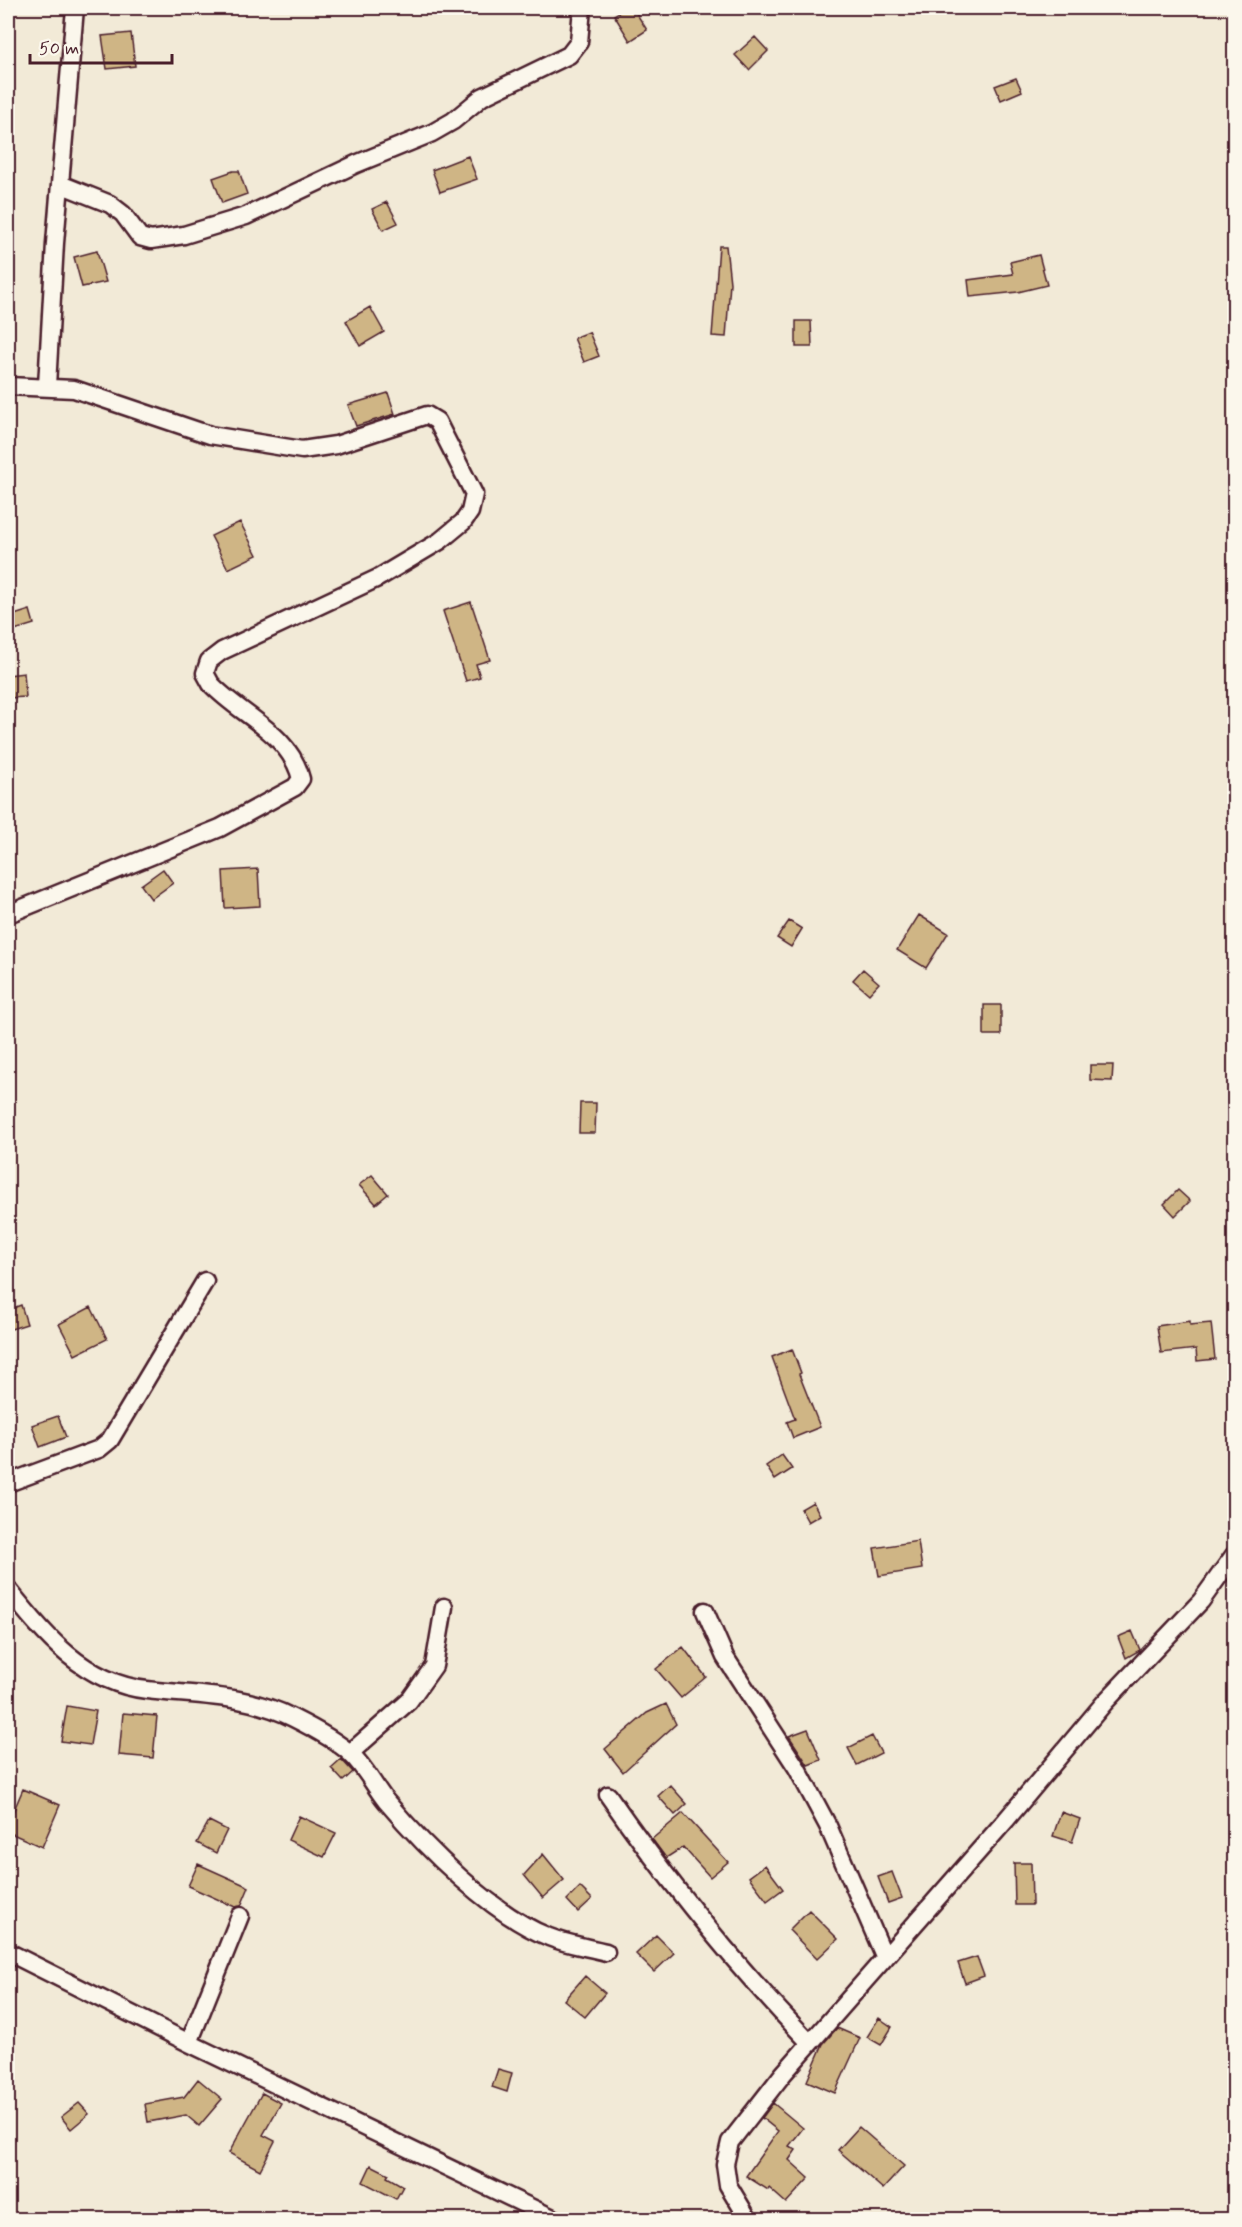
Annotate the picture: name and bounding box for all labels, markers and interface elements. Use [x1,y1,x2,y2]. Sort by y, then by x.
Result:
scale bar [30,27,172,65]
text: 50 m [39,37,79,61]

